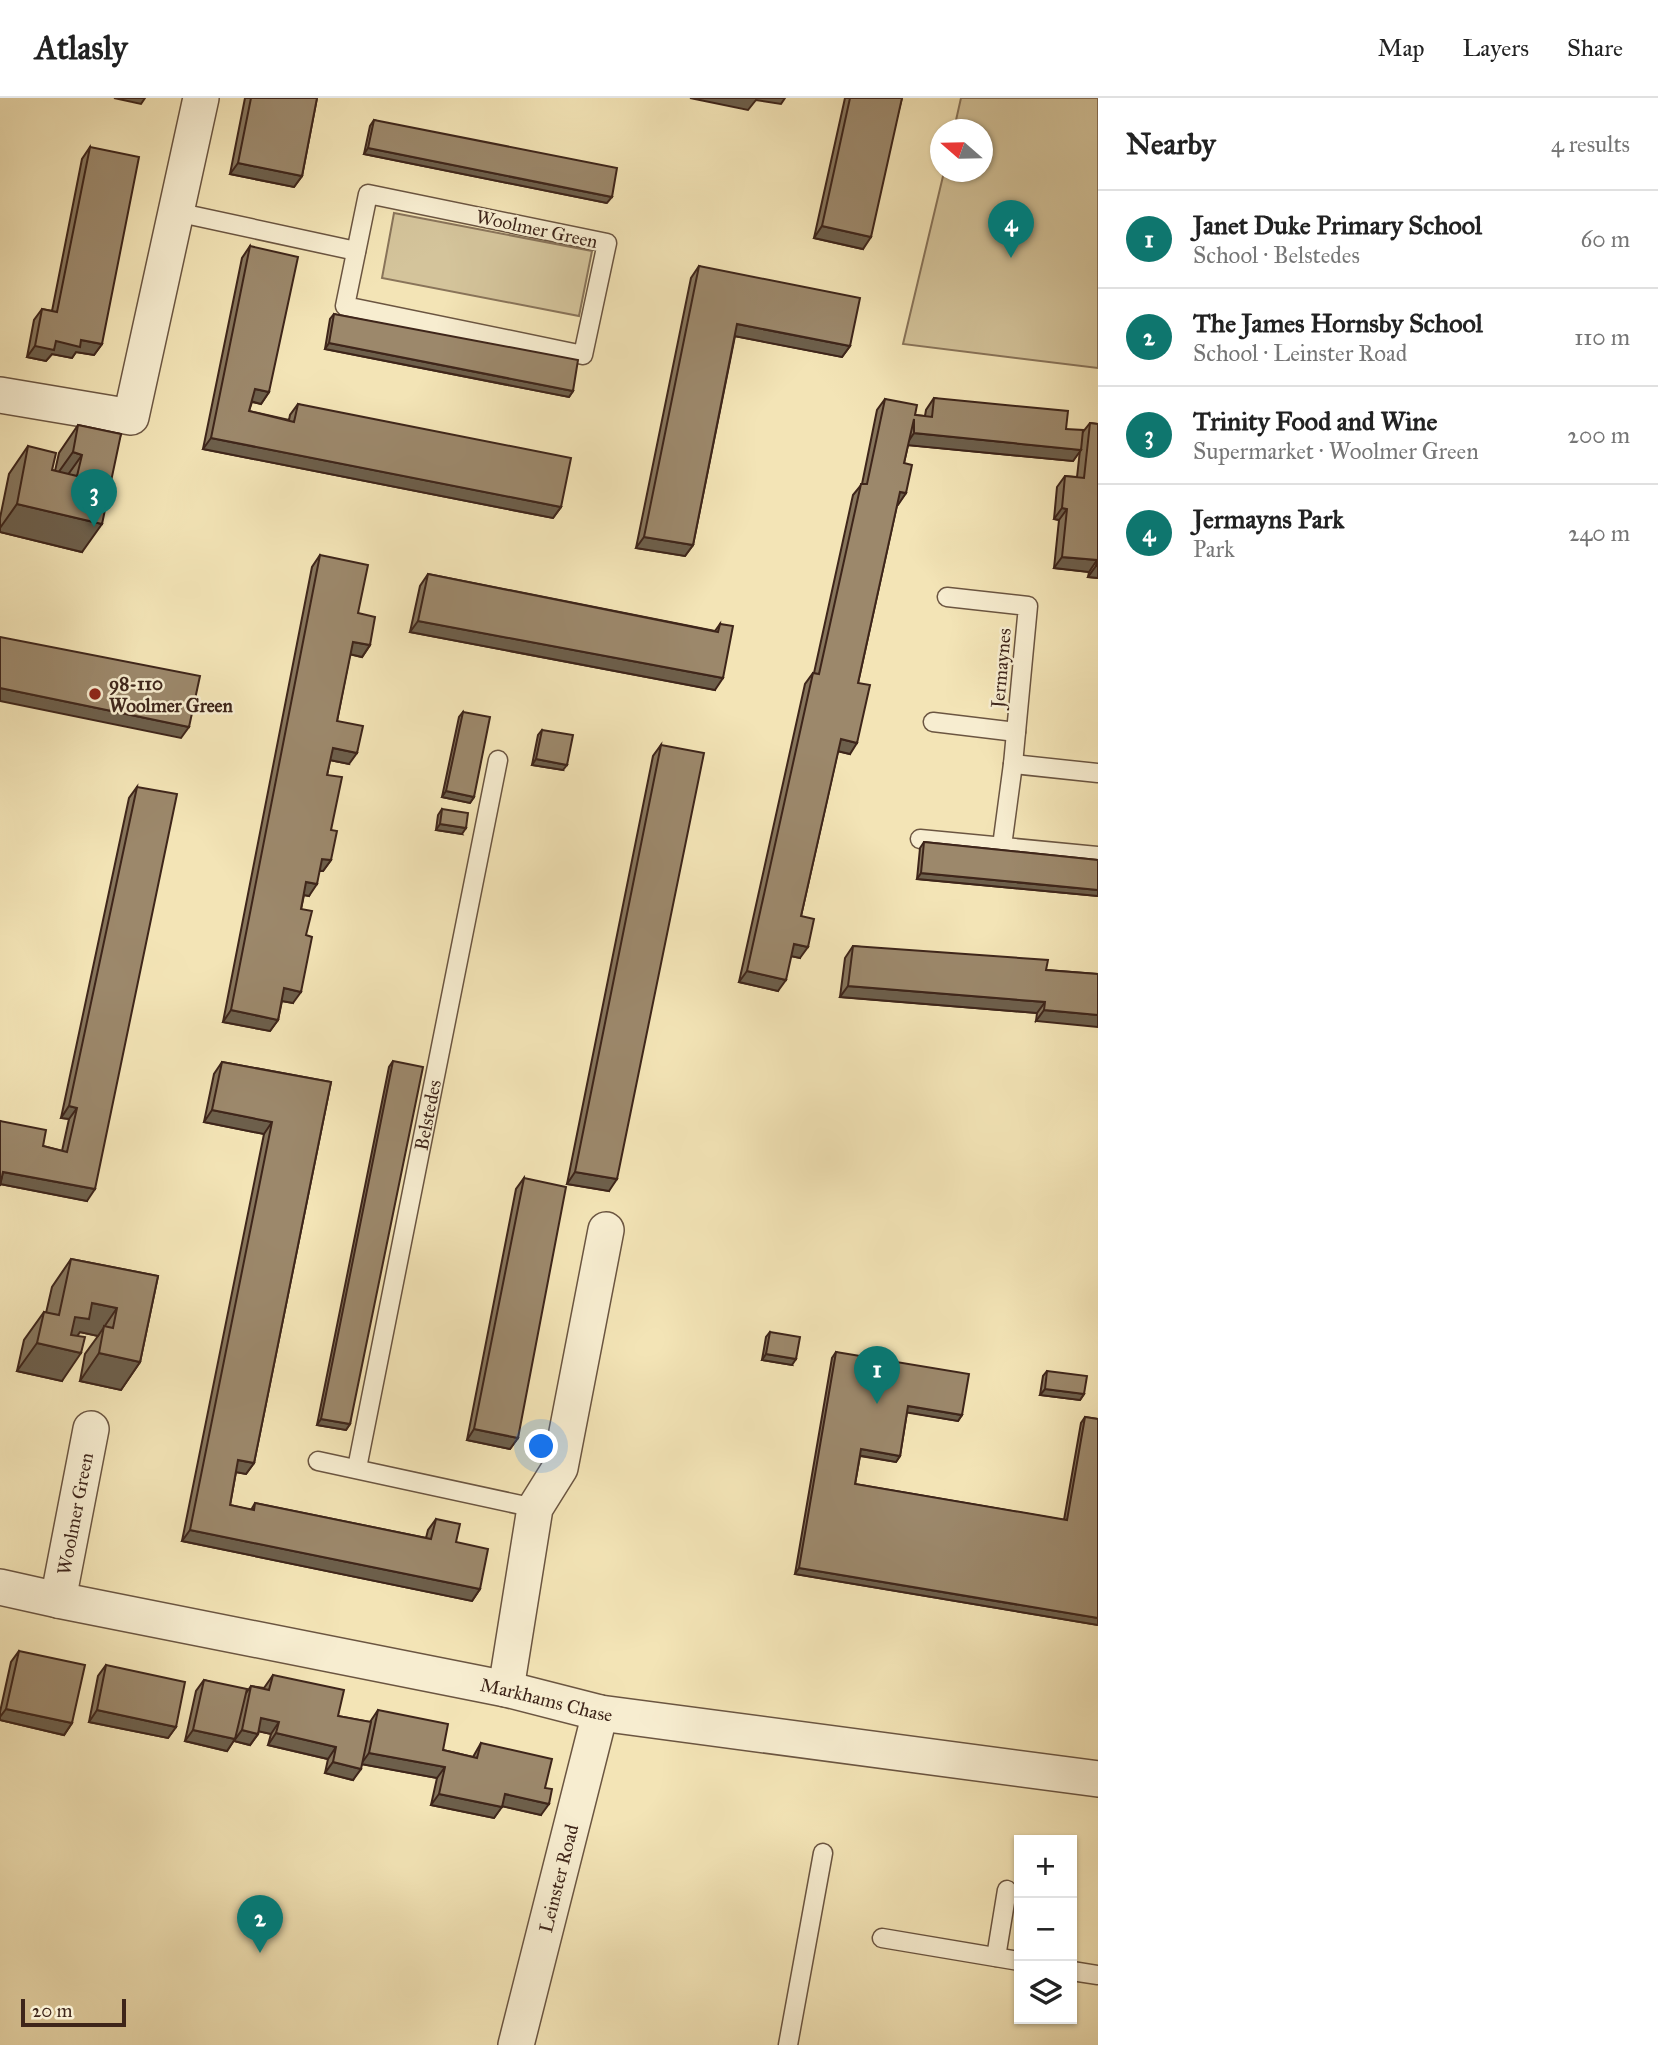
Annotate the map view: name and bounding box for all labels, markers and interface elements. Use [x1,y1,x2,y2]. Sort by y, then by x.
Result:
text: Atlasly [35,28,127,68]
text: Map [1378,33,1425,63]
text: Layers [1463,33,1529,63]
text: Share [1567,33,1623,63]
north arrow [930,119,993,182]
text: Nearby [1126,126,1216,162]
text: 4 results [1551,130,1630,158]
pin: 4 [988,200,1034,258]
street label: Woolmer Green [474,205,600,253]
text: Janet Duke Primary School [1193,209,1482,241]
text: 1 [1144,225,1154,253]
text: 60 m [1581,225,1630,253]
text: School · Belstedes [1193,241,1360,269]
text: The James Hornsby School [1193,307,1483,339]
text: 2 [1143,323,1155,351]
text: 110 m [1574,323,1630,351]
text: School · Leinster Road [1193,339,1407,367]
text: Trinity Food and Wine [1193,405,1437,437]
text: 3 [1144,421,1154,449]
text: 200 m [1568,421,1630,449]
text: Supermarket · Woolmer Green [1193,437,1479,465]
pin: 3 [71,469,117,527]
text: Jermayns Park [1193,503,1344,535]
text: 4 [1143,519,1155,547]
text: 240 m [1568,519,1630,547]
text: Park [1193,535,1235,563]
street label: Jermaynes [986,627,1017,711]
place label: 98-110 Woolmer Green [109,672,233,717]
marker: 98-110 Woolmer Green [87,686,103,702]
street label: Belstedes [409,1078,446,1152]
pin: 1 [854,1346,900,1404]
your location [524,1429,558,1463]
street label: Woolmer Green [52,1451,98,1577]
street label: Markhams Chase [478,1673,614,1726]
street label: Leinster Road [533,1821,583,1935]
map controls [1014,1835,1077,2024]
button: + [1014,1835,1077,1898]
pin: 2 [237,1895,283,1953]
button: − [1014,1898,1077,1961]
button: layers [1014,1961,1077,2024]
scale bar [21,1996,126,2028]
text: 20 m [32,1999,73,2022]

